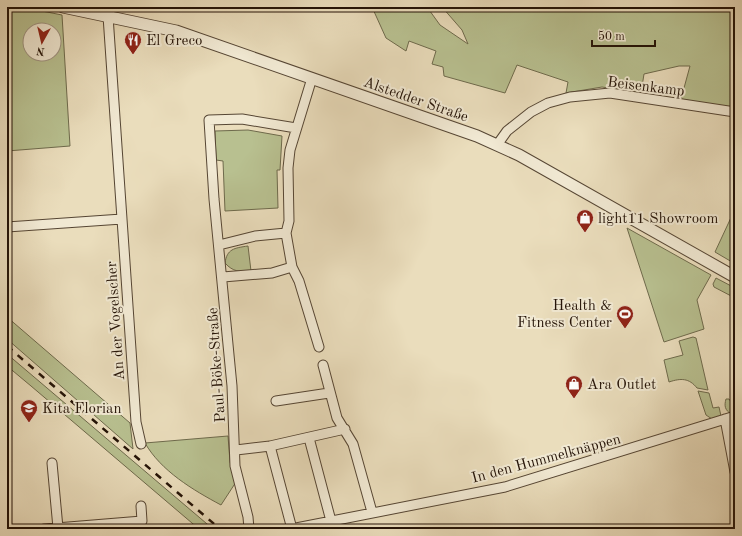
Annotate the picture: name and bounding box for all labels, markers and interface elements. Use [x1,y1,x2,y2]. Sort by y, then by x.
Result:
north arrow [22,22,62,62]
scale bar [592,22,655,48]
restaurant icon: El Greco [123,30,143,55]
text: 50 m [598,30,625,43]
place label: El Greco [146,34,202,49]
text: N [35,44,46,56]
street label: Alstedder Straße [361,75,470,125]
street label: Beisenkamp [606,75,686,100]
shop icon: light11 Showroom [575,208,595,233]
place label: light11 Showroom [598,212,719,227]
street label: An der Vogelscher [105,261,128,381]
place label: Health & Fitness Center [517,299,612,331]
sports icon: Health & Fitness Center [615,304,635,329]
street label: Paul-Böke-Straße [206,307,229,423]
shop icon: Ara Outlet [564,374,584,399]
place label: Ara Outlet [587,378,656,393]
school or university icon: Kita Florian [19,398,39,423]
place label: Kita Florian [42,402,122,417]
street label: In den Hummelknäppen [470,432,623,487]

